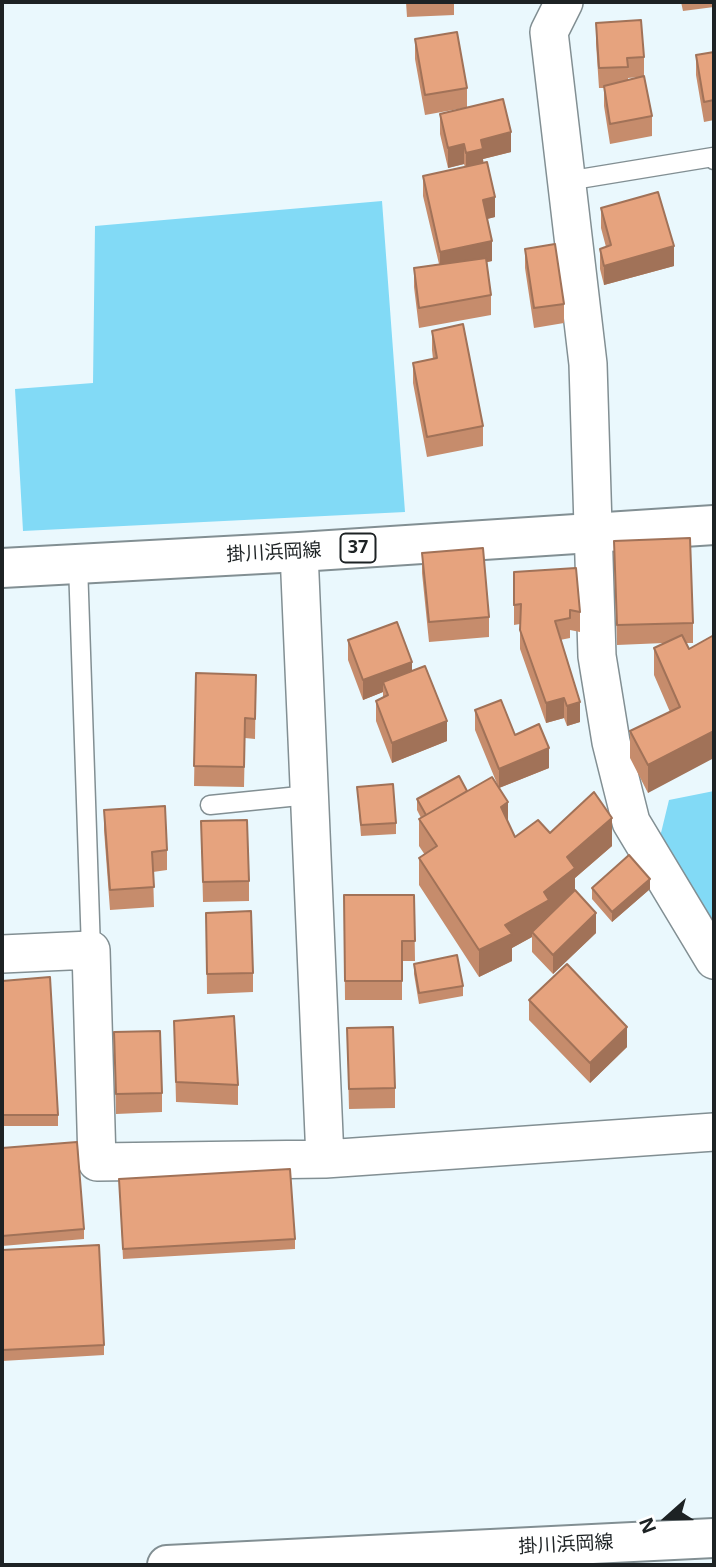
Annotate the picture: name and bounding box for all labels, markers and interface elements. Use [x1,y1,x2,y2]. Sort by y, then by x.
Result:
road number: 37 [340,534,376,562]
street label: 掛川浜岡線 [226,539,322,567]
north arrow [632,1483,702,1553]
text: N [632,1514,662,1537]
street label: 掛川浜岡線 [518,1531,614,1559]

